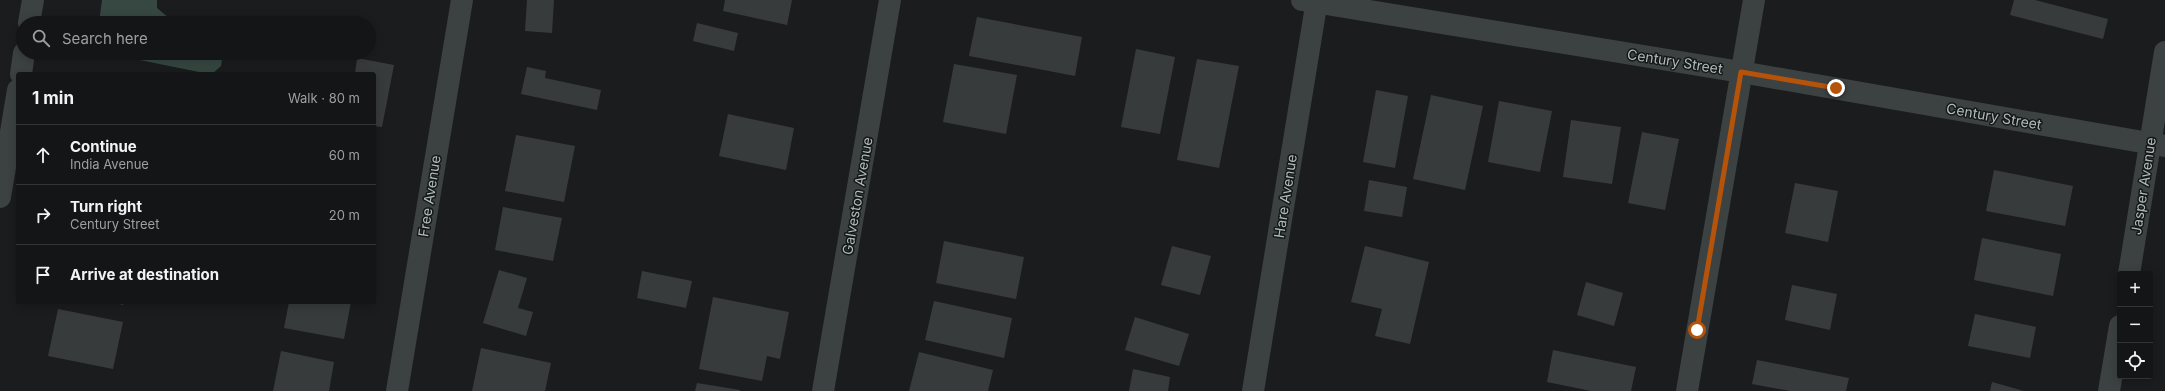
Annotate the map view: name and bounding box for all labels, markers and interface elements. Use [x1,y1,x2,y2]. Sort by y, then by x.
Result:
search box [16,16,376,60]
icon: search [30,27,52,49]
text: Search here [62,29,148,48]
street label: Century Street [1626,45,1724,77]
route end [1827,79,1845,97]
text: 1 min [32,88,74,108]
text: Walk · 80 m [288,90,360,106]
street label: Century Street [1945,99,2043,133]
street label: Galveston Avenue [838,136,876,256]
street label: Jasper Avenue [2127,136,2159,236]
text: Continue [70,137,137,156]
icon: ahead [32,144,54,166]
text: 60 m [329,147,360,163]
street label: Hare Avenue [1270,153,1300,239]
street label: Free Avenue [414,154,444,238]
text: India Avenue [70,156,149,172]
text: Turn right [70,197,142,216]
icon: right [32,204,54,226]
text: 20 m [329,207,360,223]
text: Century Street [70,216,159,232]
icon: arrive [32,264,54,286]
text: Arrive at destination [70,265,219,284]
map controls [2117,271,2153,379]
button: + [2117,271,2153,307]
button: − [2117,307,2153,343]
route start [1688,321,1706,339]
button: locate [2117,343,2153,379]

